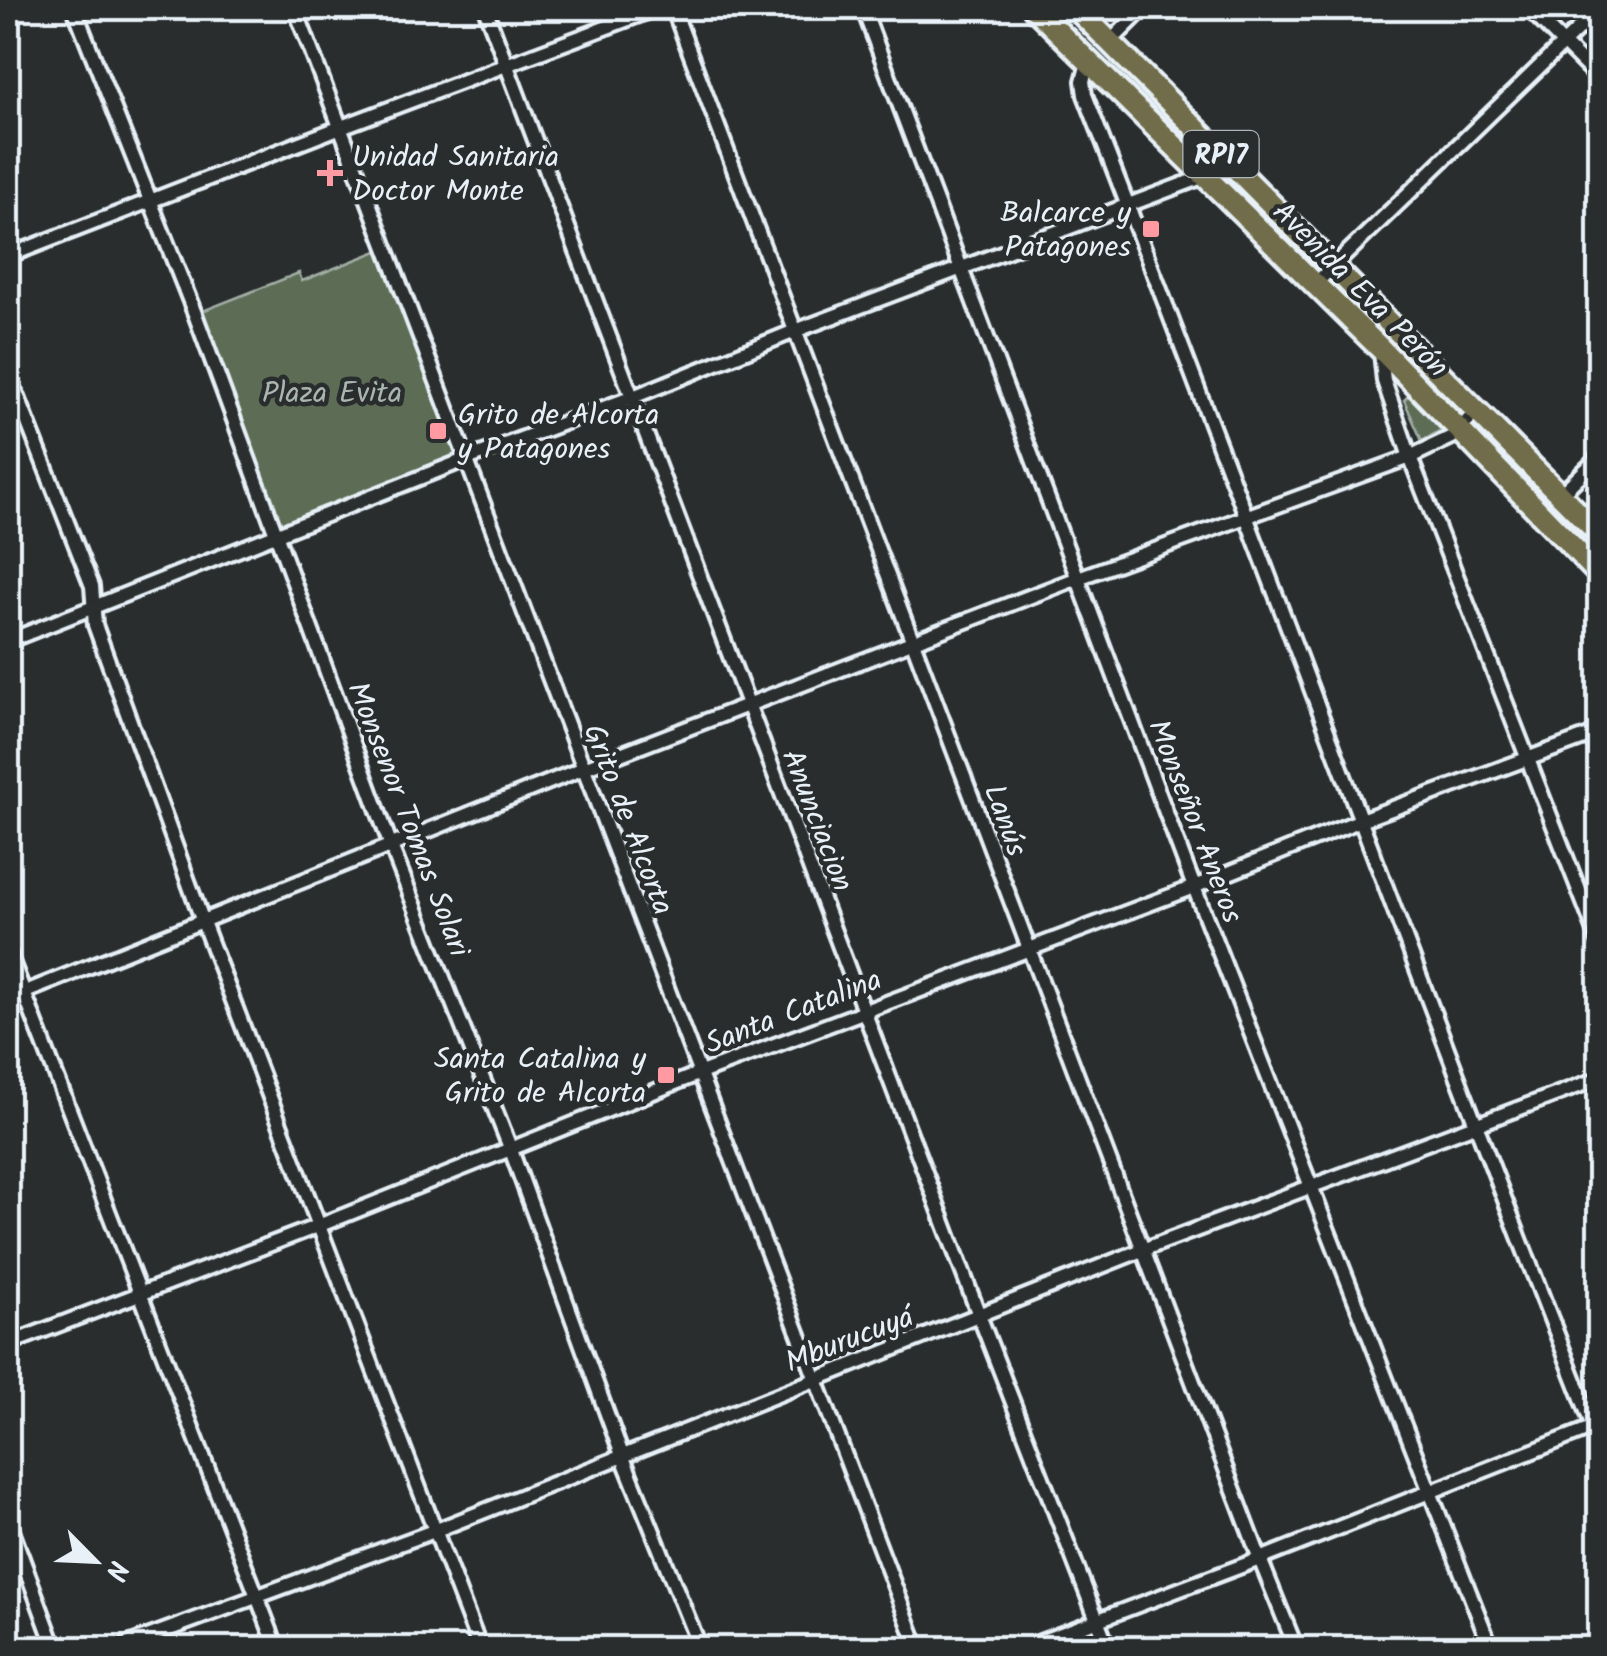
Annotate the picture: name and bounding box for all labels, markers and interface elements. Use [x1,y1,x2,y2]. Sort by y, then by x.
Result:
road number: RP17 [1184,131,1258,177]
place label: Unidad Sanitaria Doctor Monte [352,134,559,216]
marker: Unidad Sanitaria Doctor Monte [317,160,343,186]
place label: Balcarce y Patagones [1000,190,1132,272]
street label: Avenida Eva Perón [1260,191,1459,390]
marker: Balcarce y Patagones [1140,218,1162,240]
park label: Plaza Evita [262,370,402,418]
place label: Grito de Alcorta y Patagones [457,392,659,474]
marker: Grito de Alcorta y Patagones [427,420,449,442]
street label: Monsenor Tomas Solari [332,675,482,966]
street label: Monseñor Aneros [1133,713,1255,931]
street label: Grito de Alcorta [569,717,686,922]
street label: Anunciacion [767,742,865,899]
street label: Lanús [969,778,1039,864]
street label: Santa Catalina [698,957,889,1069]
place label: Santa Catalina y Grito de Alcorta [434,1036,647,1118]
marker: Santa Catalina y Grito de Alcorta [655,1064,677,1086]
street label: Mburucuyá [778,1293,924,1387]
north arrow [45,1511,145,1611]
text: N [91,1553,140,1588]

